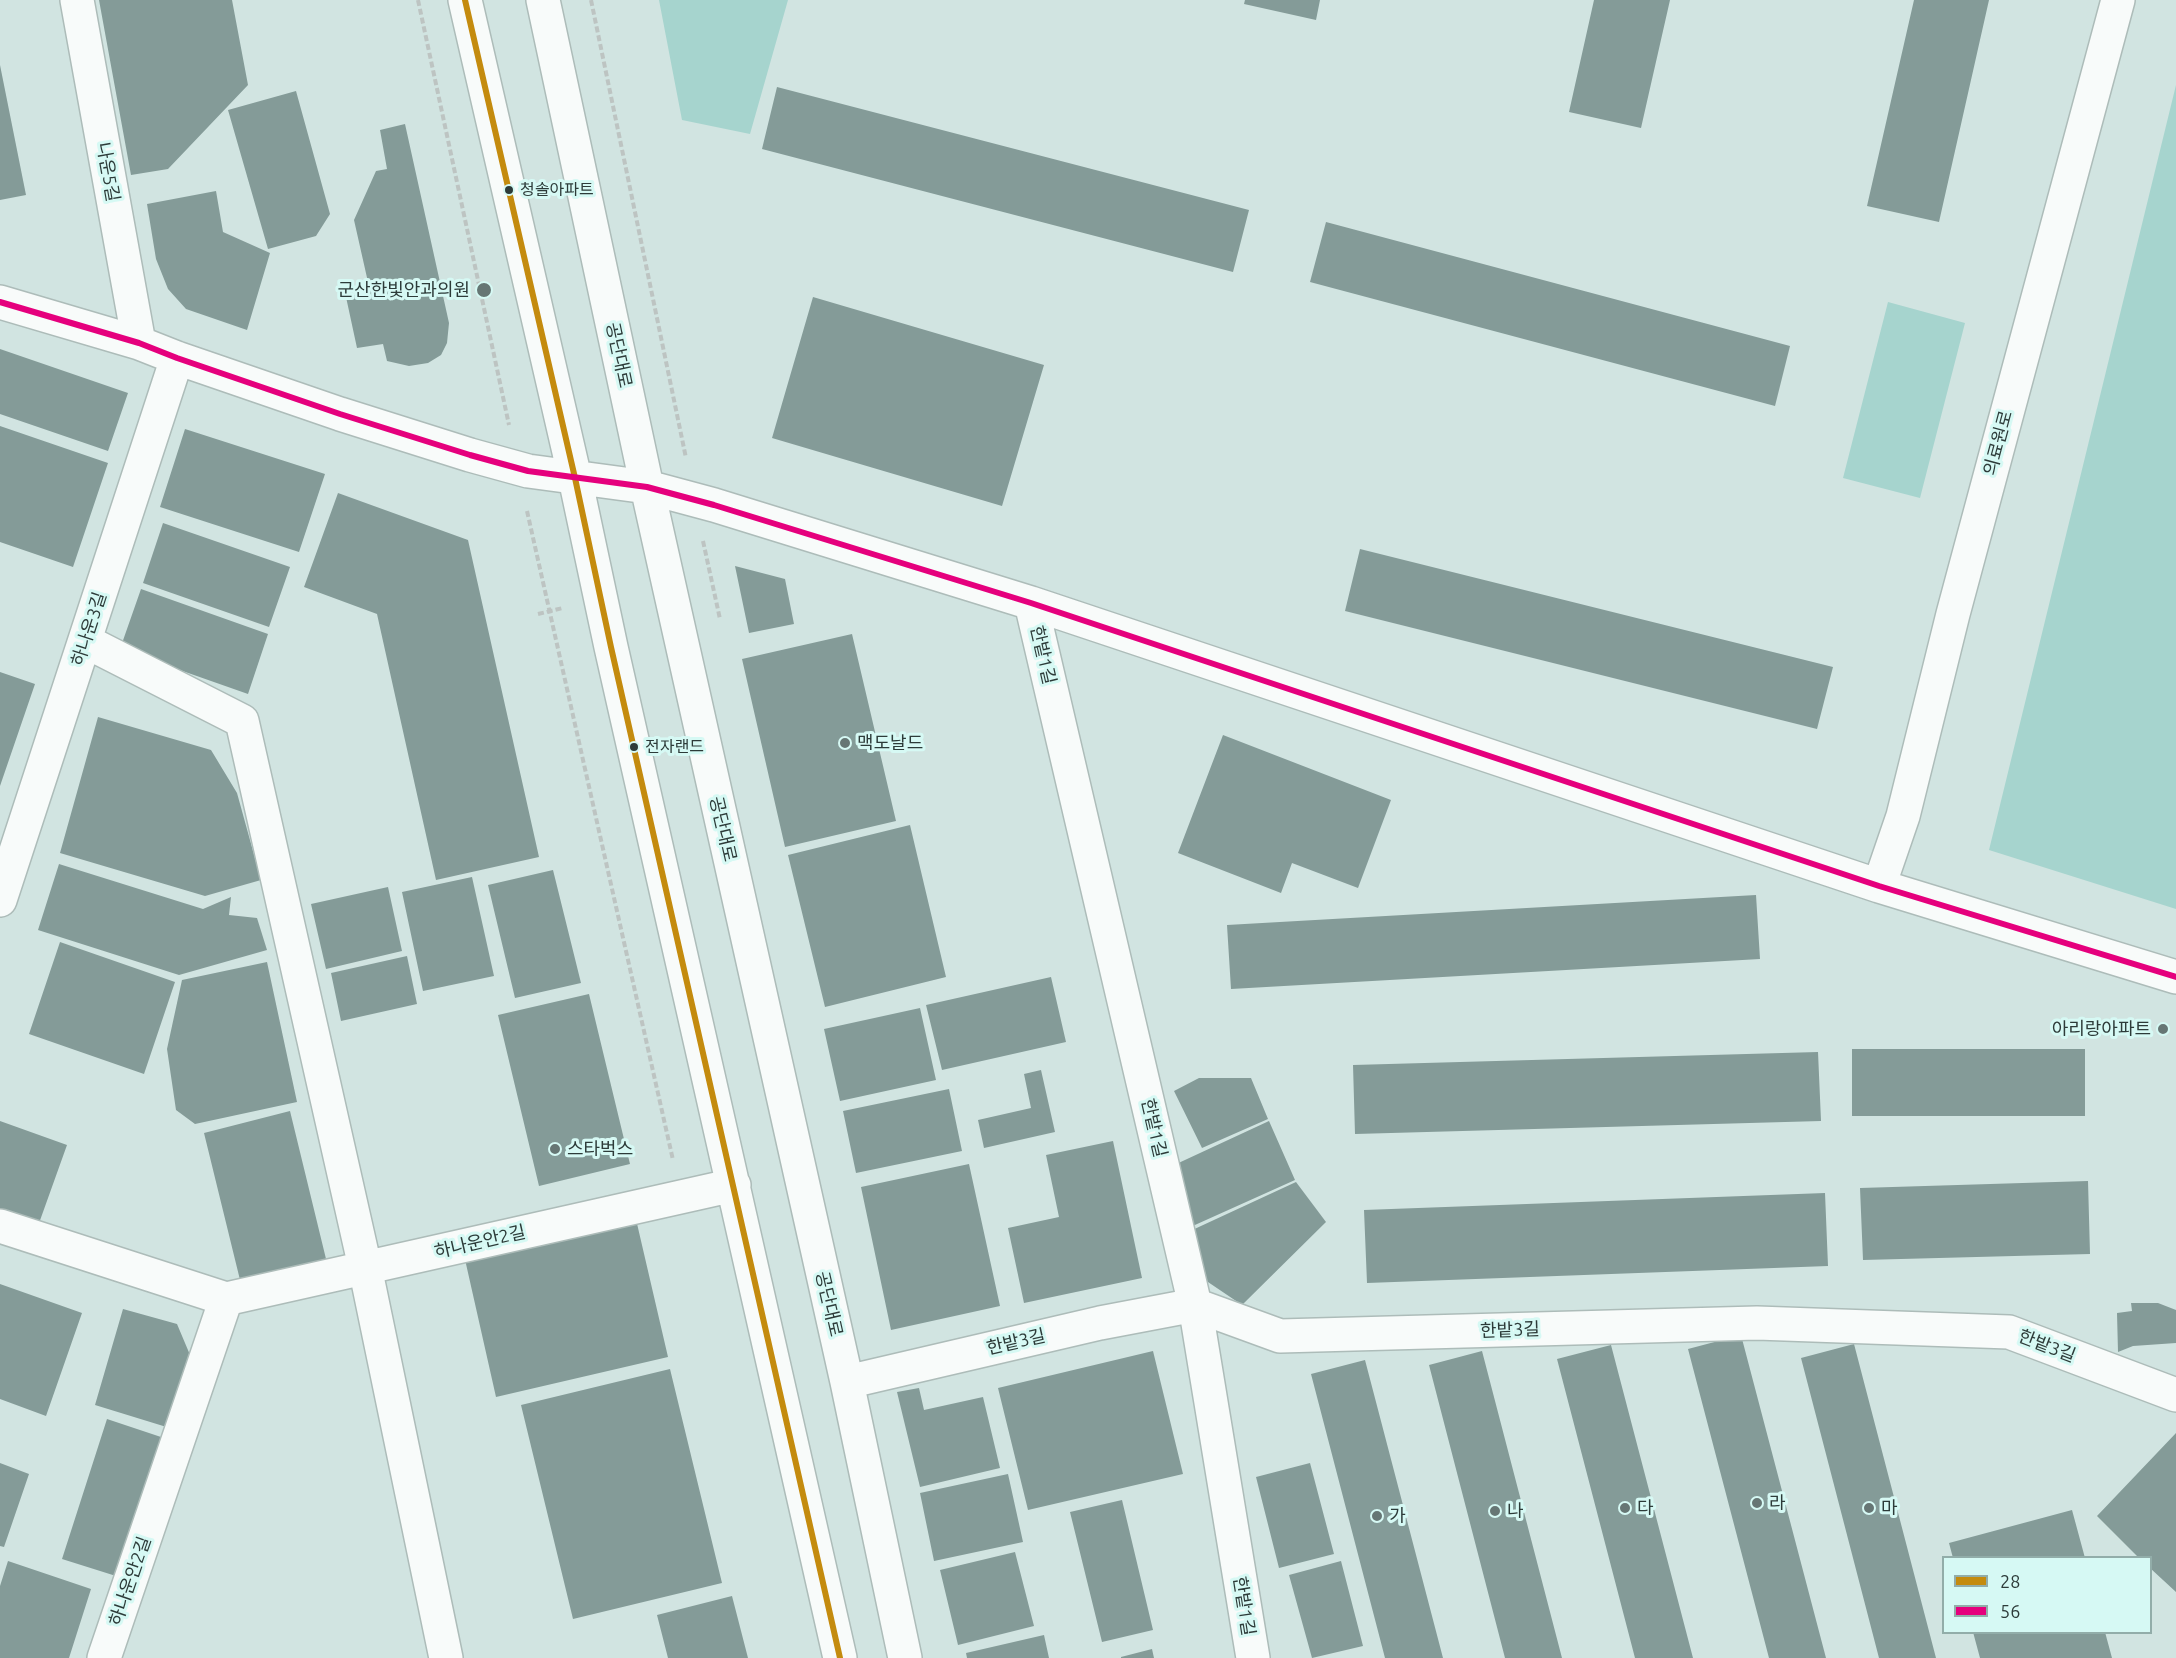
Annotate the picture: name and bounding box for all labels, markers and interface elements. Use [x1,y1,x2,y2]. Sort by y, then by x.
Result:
street label: 나운5길 [92,141,124,203]
place label: 청솔아파트 [520,180,594,200]
marker: 청솔아파트 [503,184,515,196]
place label: 군산한빛안과의원 [338,279,470,301]
marker: 군산한빛안과의원 [475,281,493,299]
street label: 공단대로 [602,320,636,390]
street label: 의료원로 [1979,408,2017,478]
street label: 하나운3길 [67,589,111,669]
street label: 한밭1길 [1026,623,1060,687]
place label: 맥도날드 [857,732,923,754]
marker: 맥도날드 [838,736,852,750]
place label: 전자랜드 [645,737,704,757]
marker: 전자랜드 [628,741,640,753]
street label: 공단대로 [705,794,741,864]
place label: 아리랑아파트 [2052,1018,2151,1040]
marker: 아리랑아파트 [2156,1022,2170,1036]
street label: 한밭1길 [1137,1096,1171,1160]
place label: 스타벅스 [567,1138,633,1160]
marker: 스타벅스 [548,1142,562,1156]
street label: 하나운안2길 [432,1221,528,1263]
street label: 공단대로 [811,1269,847,1339]
street label: 한밭3길 [1480,1318,1540,1342]
street label: 한밭3길 [984,1325,1048,1359]
street label: 한밭3길 [2015,1325,2079,1367]
place label: 라 [1769,1492,1786,1514]
marker: 라 [1750,1496,1764,1510]
place label: 다 [1637,1497,1654,1519]
place label: 마 [1881,1497,1898,1519]
place label: 나 [1507,1500,1524,1522]
marker: 다 [1618,1501,1632,1515]
marker: 마 [1862,1501,1876,1515]
marker: 나 [1488,1504,1502,1518]
place label: 가 [1389,1505,1406,1527]
marker: 가 [1370,1509,1384,1523]
street label: 하나운안2길 [105,1534,155,1628]
legend [1942,1556,2152,1634]
text: 28 [2000,1571,2020,1591]
street label: 한밭1길 [1229,1575,1259,1637]
text: 56 [2000,1601,2020,1621]

